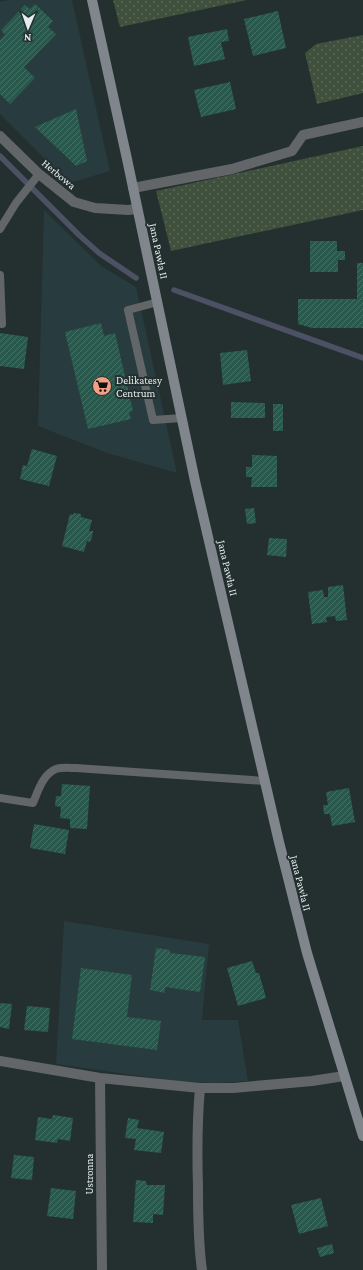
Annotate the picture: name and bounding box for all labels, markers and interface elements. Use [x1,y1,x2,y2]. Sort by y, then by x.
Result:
north arrow [8,8,48,48]
text: N [23,32,32,44]
street label: Herbowa [40,157,78,191]
street label: Jana Pawła II [146,221,171,280]
place label: Delikatesy Centrum [116,374,163,399]
supermarket icon: Delikatesy Centrum [91,375,113,397]
street label: Jana Pawła II [215,538,240,597]
street label: Jana Pawła II [287,853,314,912]
street label: Ustronna [83,1154,95,1194]

